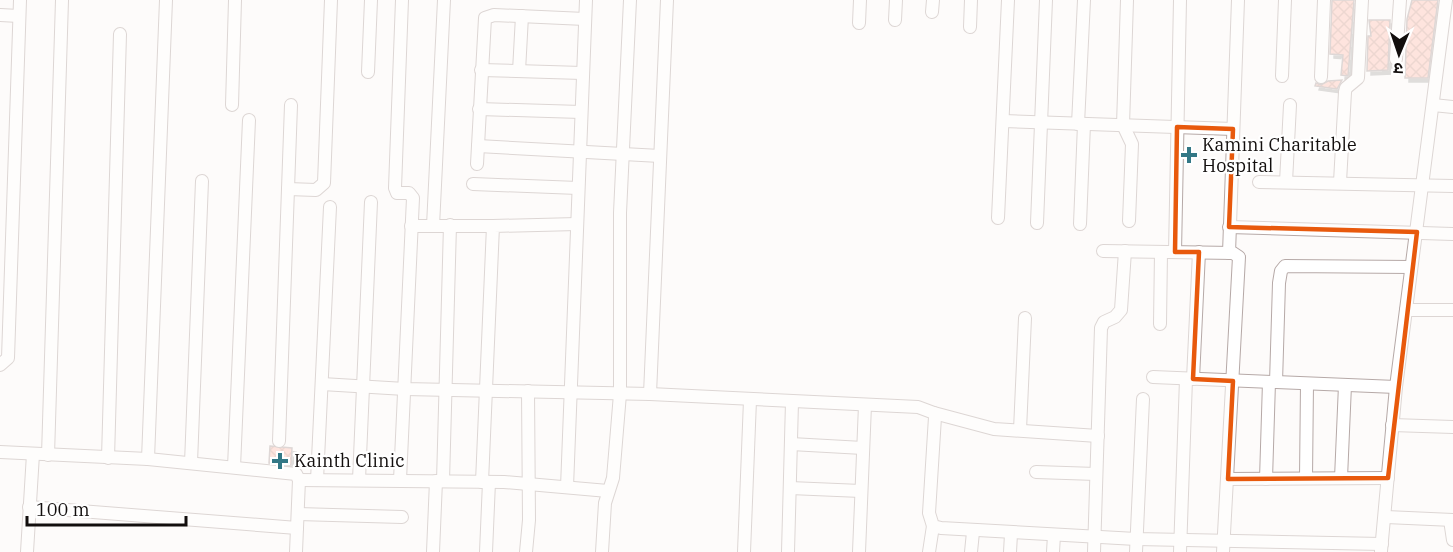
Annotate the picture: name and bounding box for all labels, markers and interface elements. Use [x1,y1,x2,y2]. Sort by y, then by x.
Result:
north arrow [1369,24,1429,84]
text: उ [1393,59,1404,79]
place label: Kamini Charitable Hospital [1202,133,1357,177]
marker: Kamini Charitable Hospital [1180,146,1198,164]
place label: Kainth Clinic [294,449,404,472]
marker: Kainth Clinic [271,452,289,470]
scale bar [27,489,186,527]
text: 100 m [36,498,90,521]

